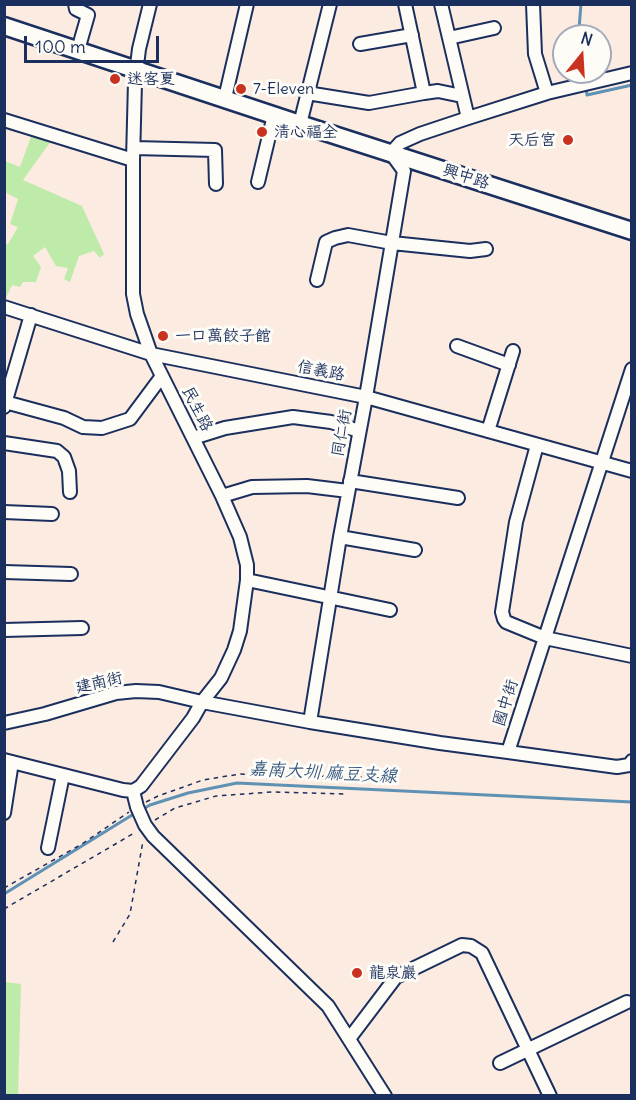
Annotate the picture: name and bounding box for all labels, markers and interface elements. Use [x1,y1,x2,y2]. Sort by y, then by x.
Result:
scale bar [27,24,162,62]
north arrow [552,24,612,84]
text: N [579,28,595,50]
text: 100 m [35,35,86,58]
place label: 迷客夏 [127,69,175,89]
marker: 迷客夏 [108,72,122,86]
place label: 7-Eleven [253,79,314,99]
marker: 7-Eleven [234,82,248,96]
place label: 清心福全 [274,122,338,142]
marker: 清心福全 [255,125,269,139]
place label: 天后宮 [508,130,556,150]
marker: 天后宮 [561,133,575,147]
street label: 興中路 [440,160,492,194]
place label: 一口萬餃子館 [175,326,271,346]
marker: 一口萬餃子館 [156,329,170,343]
street label: 信義路 [296,357,346,385]
street label: 民生路 [178,383,216,435]
street label: 同仁街 [328,408,356,458]
street label: 建南街 [73,668,125,698]
street label: 國中街 [489,677,523,729]
water label: 嘉南大圳 麻豆支線 [248,758,398,788]
place label: 龍泉巖 [369,963,417,983]
marker: 龍泉巖 [350,966,364,980]

